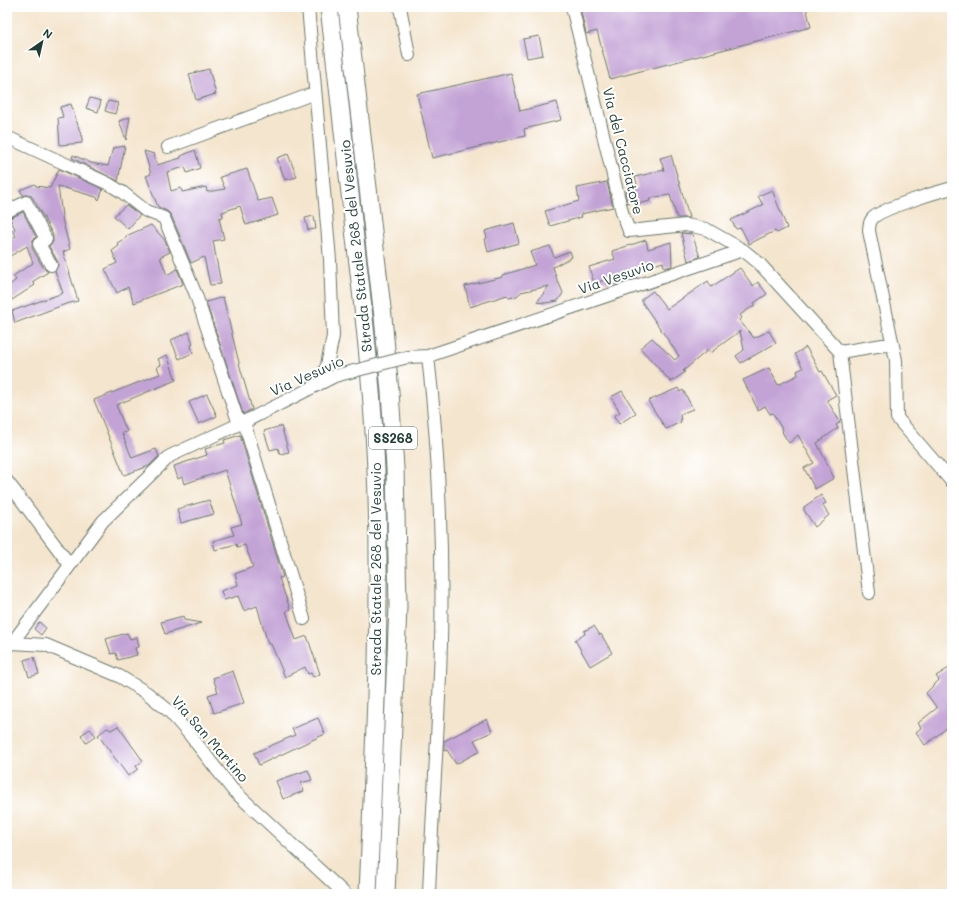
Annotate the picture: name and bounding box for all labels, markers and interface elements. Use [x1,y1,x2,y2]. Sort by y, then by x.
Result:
north arrow [22,22,62,62]
text: N [40,25,56,42]
street label: Via del Cacciatore [598,85,648,216]
street label: Strada Statale 268 del Vesuvio [335,139,376,353]
street label: Via Vesuvio [576,255,656,298]
street label: Via Vesuvio [267,351,347,400]
road number: SS268 [369,427,417,449]
street label: Strada Statale 268 del Vesuvio [366,462,385,676]
street label: Via San Martino [168,691,253,786]

